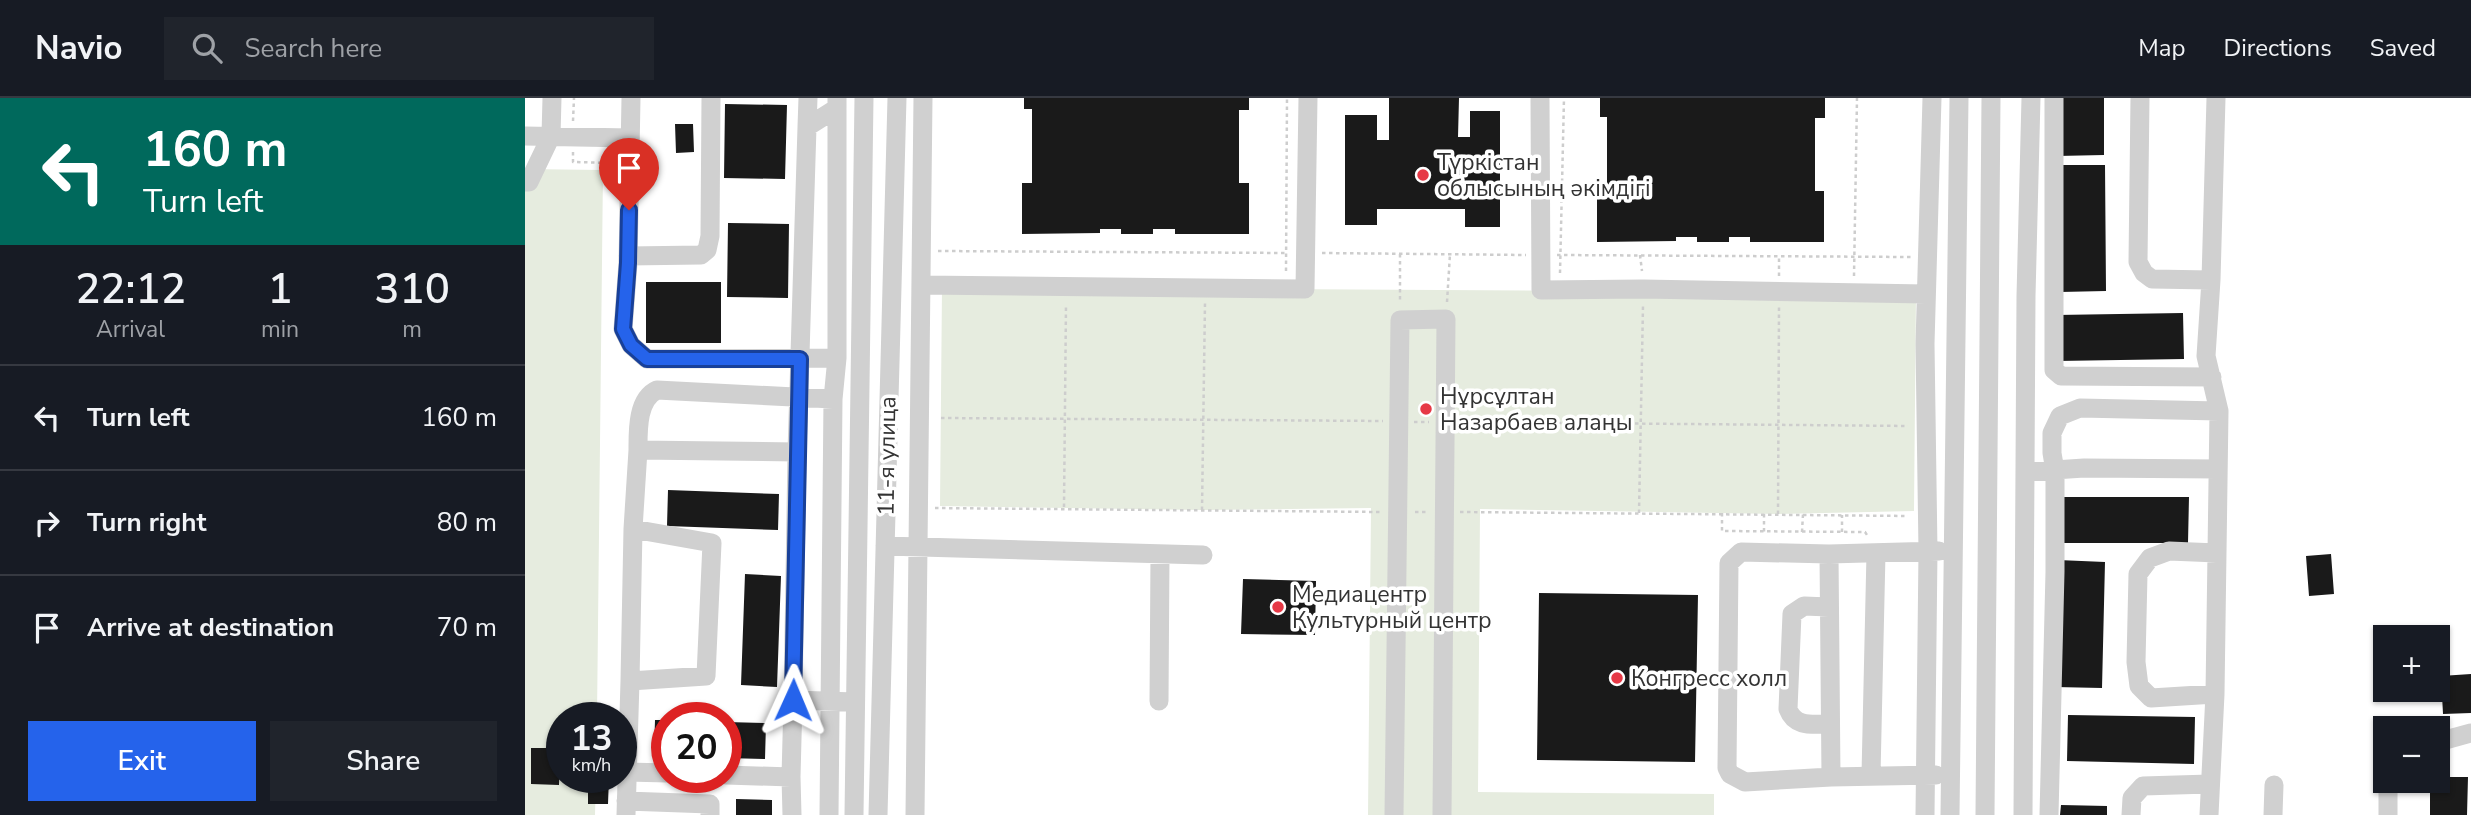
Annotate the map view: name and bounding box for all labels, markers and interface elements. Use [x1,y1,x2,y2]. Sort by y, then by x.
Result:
search box [164,17,654,80]
text: Navio [35,26,122,71]
icon: search [188,29,226,67]
text: Search here [244,31,382,66]
text: Map [2138,32,2185,64]
text: Directions [2223,32,2332,64]
text: Saved [2370,32,2436,64]
text: 160 m [143,116,287,183]
icon: left [28,126,119,217]
pin [599,138,659,210]
place label: Түркістан облысының әкімдігі [1437,147,1651,204]
icon: arrive [610,149,648,187]
marker: Түркістан облысының әкімдігі [1415,167,1431,183]
text: Turn left [143,180,263,223]
text: 22:12 [75,261,186,318]
text: 1 [267,261,293,318]
text: 310 [374,261,450,318]
text: Arrival [96,314,165,345]
text: min [261,314,299,345]
text: m [402,314,422,345]
place label: Нұрсұлтан Назарбаев алаңы [1440,381,1632,438]
street label: 11-я улица [870,396,904,516]
icon: left [28,399,66,437]
text: Turn left [87,400,190,435]
text: 160 m [421,400,497,435]
marker: Нұрсұлтан Назарбаев алаңы [1418,401,1434,417]
icon: right [28,504,66,542]
text: Turn right [87,505,206,540]
text: 80 m [437,505,497,540]
place label: Медиацентр Культурный центр [1292,579,1492,636]
marker: Медиацентр Культурный центр [1270,599,1286,615]
icon: arrive [28,609,66,647]
text: Arrive at destination [87,610,334,645]
text: 70 m [437,610,497,645]
map controls [2373,625,2450,793]
button: + [2373,625,2450,702]
position arrow [756,663,830,737]
place label: Конгресс холл [1631,663,1787,694]
marker: Конгресс холл [1609,670,1625,686]
speed limit sign: 20 [651,702,742,793]
text: 13 [570,715,613,762]
button: − [2373,716,2450,793]
button: Exit [28,721,256,801]
button: Share [270,721,497,801]
text: km/h [572,753,611,777]

